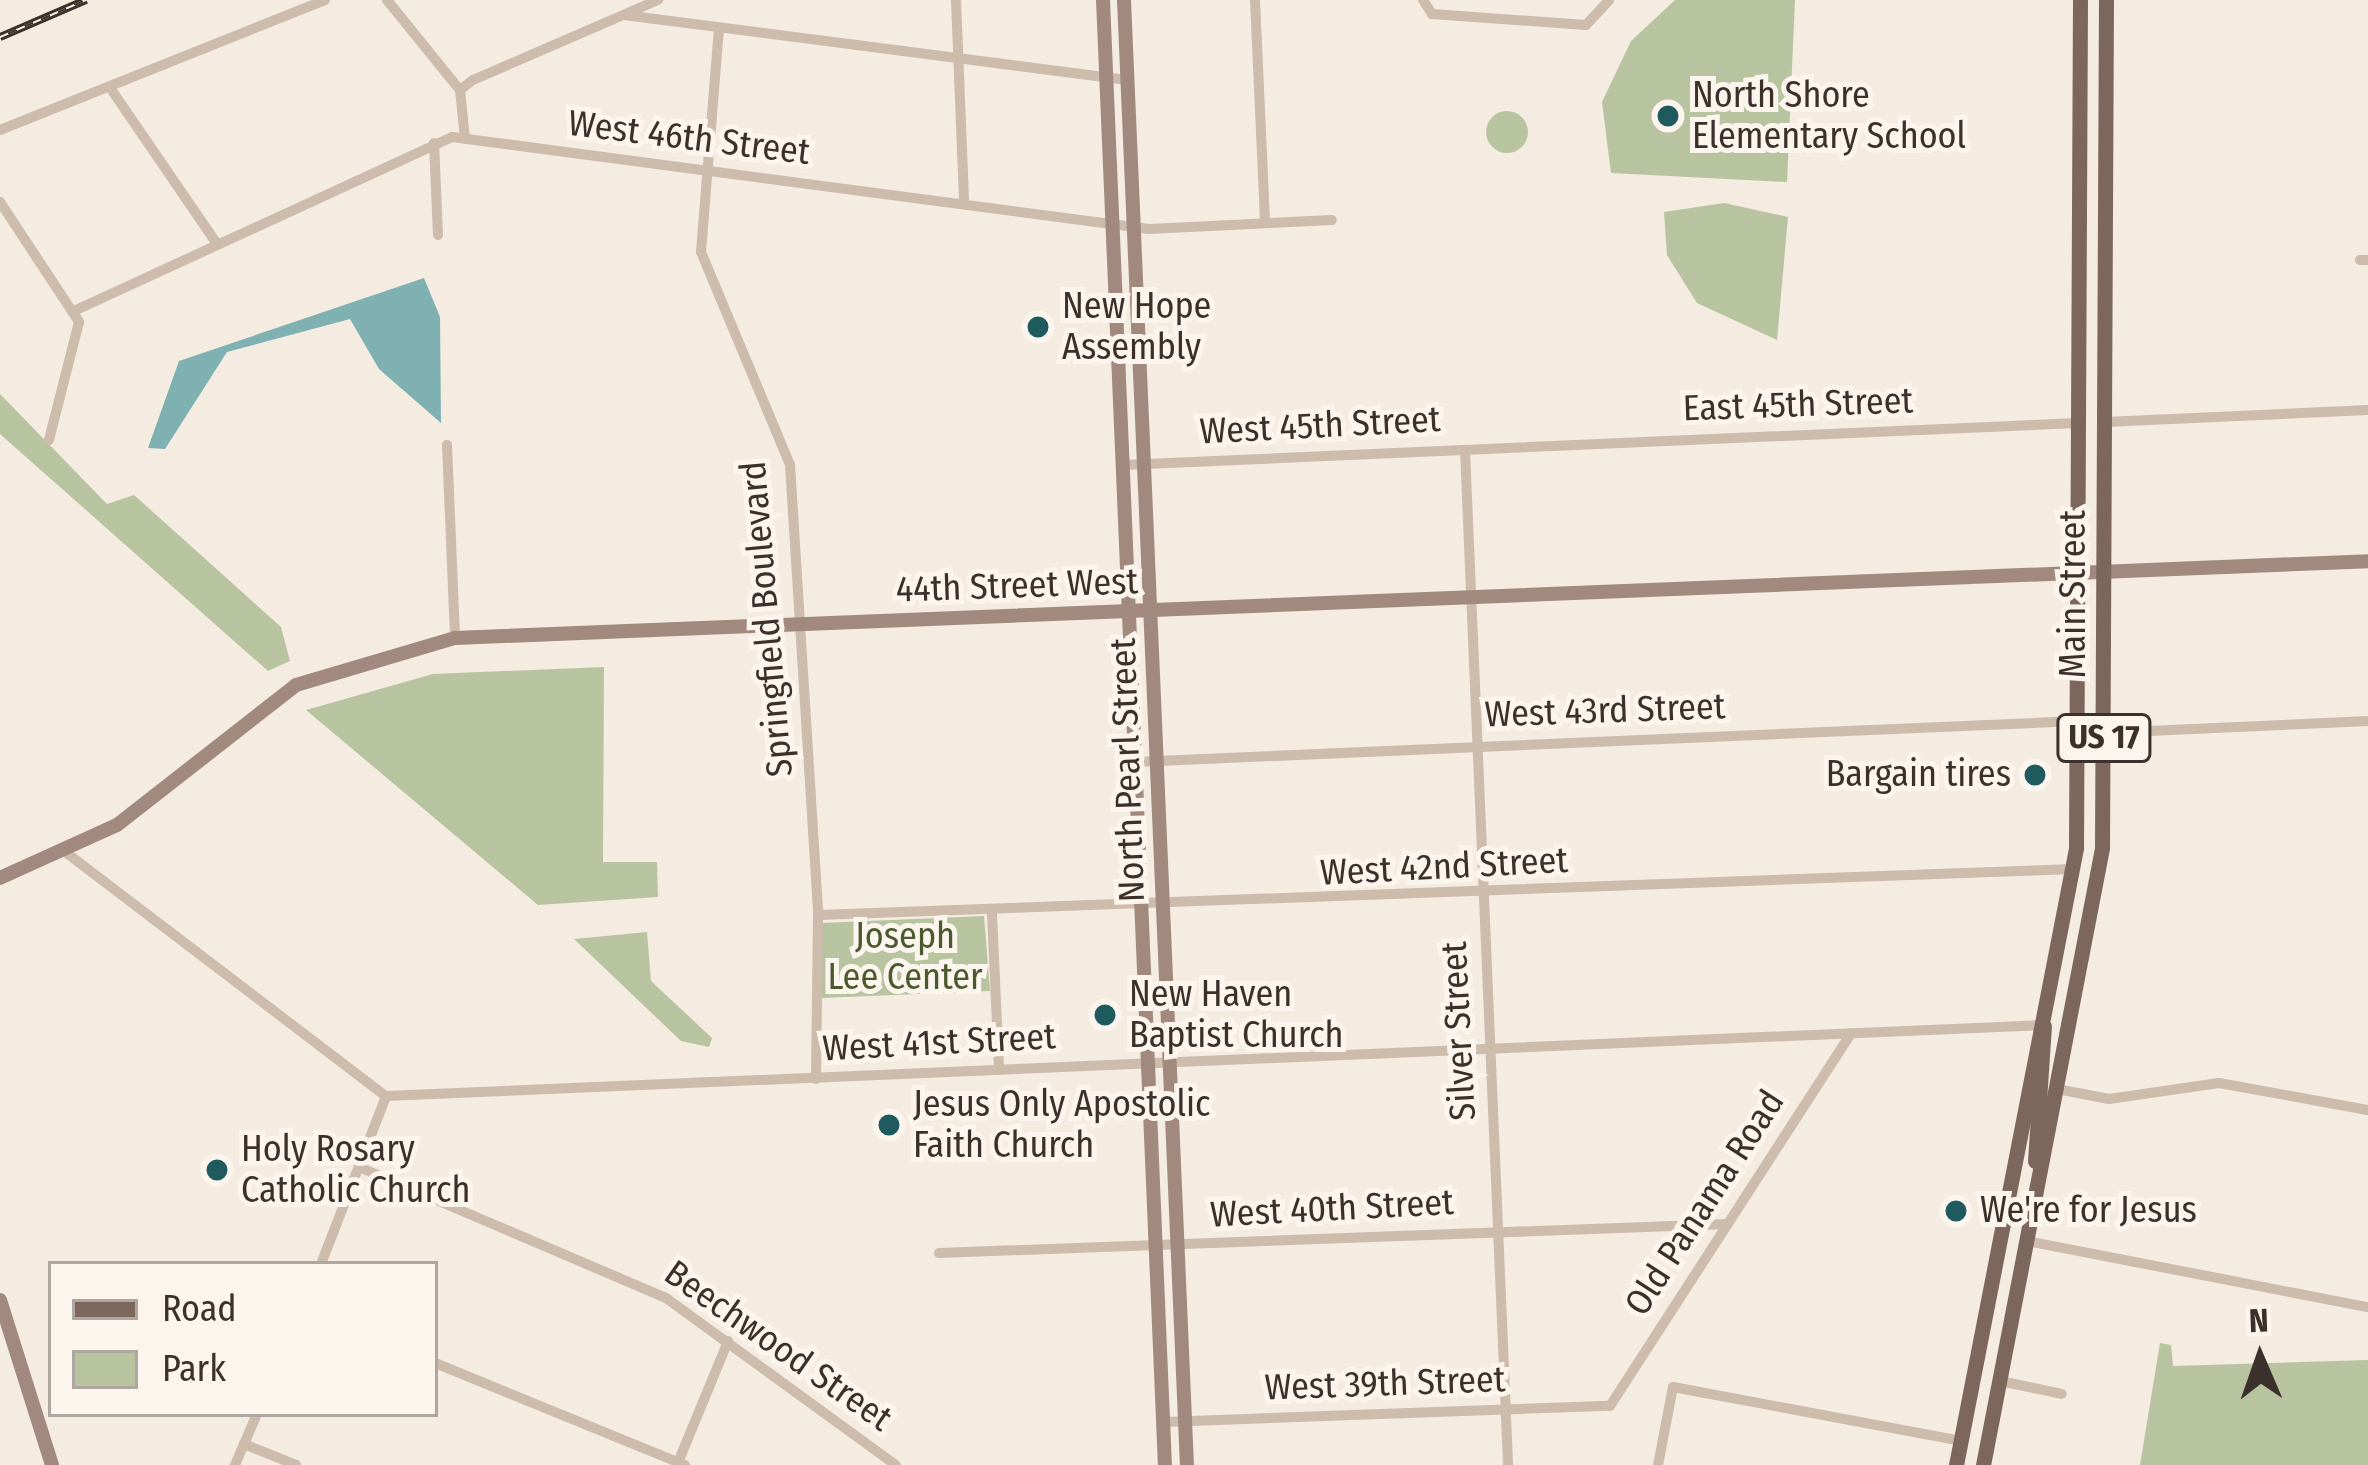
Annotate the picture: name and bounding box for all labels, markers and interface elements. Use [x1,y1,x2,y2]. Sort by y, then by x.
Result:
place label: North Shore Elementary School [1692,73,1966,158]
street label: West 46th Street [566,102,812,174]
marker: North Shore Elementary School [1655,103,1681,129]
place label: New Hope Assembly [1062,284,1211,369]
marker: New Hope Assembly [1025,314,1051,340]
street label: East 45th Street [1682,379,1914,431]
street label: West 45th Street [1199,398,1441,454]
street label: Springfield Boulevard [732,459,802,779]
street label: Main Street [2052,510,2096,678]
street label: 44th Street West [895,560,1139,612]
street label: North Pearl Street [1102,637,1154,903]
street label: West 43rd Street [1484,685,1726,737]
road number: US 17 [2056,711,2152,765]
place label: Bargain tires [1826,753,2011,797]
marker: Bargain tires [2022,762,2048,788]
street label: West 42nd Street [1319,839,1569,895]
park label: Joseph Lee Center [827,914,983,999]
street label: Silver Street [1433,940,1485,1122]
place label: New Haven Baptist Church [1129,972,1344,1057]
marker: New Haven Baptist Church [1092,1002,1118,1028]
street label: West 41st Street [821,1015,1057,1071]
place label: Jesus Only Apostolic Faith Church [913,1082,1210,1167]
street label: Old Panama Road [1616,1082,1794,1324]
marker: Jesus Only Apostolic Faith Church [876,1112,902,1138]
place label: Holy Rosary Catholic Church [241,1127,470,1212]
marker: Holy Rosary Catholic Church [204,1157,230,1183]
street label: West 40th Street [1209,1181,1455,1237]
place label: We're for Jesus [1980,1189,2197,1233]
marker: We're for Jesus [1943,1198,1969,1224]
street label: Beechwood Street [656,1252,900,1440]
legend [48,1261,438,1417]
text: Road [162,1287,237,1331]
north arrow [2200,1297,2320,1417]
text: N [2248,1301,2269,1341]
text: Park [162,1347,226,1391]
street label: West 39th Street [1264,1358,1506,1410]

